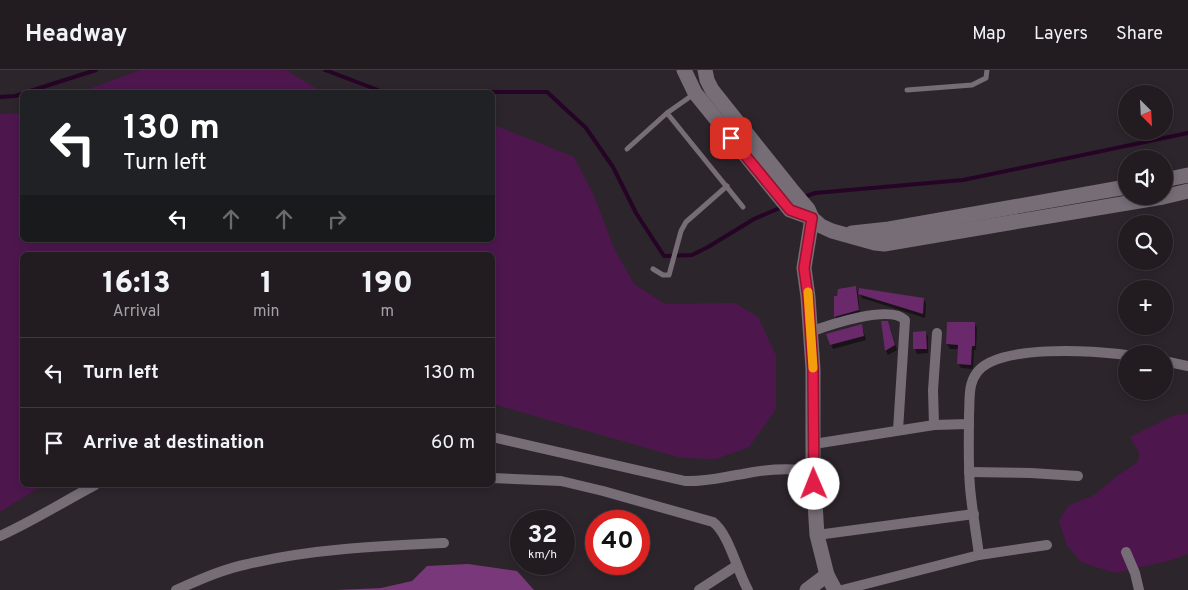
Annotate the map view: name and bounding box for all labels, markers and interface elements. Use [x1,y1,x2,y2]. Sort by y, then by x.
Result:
text: Headway [25,20,127,50]
text: Map [972,23,1006,46]
text: Layers [1034,23,1088,46]
text: Share [1116,23,1163,46]
north arrow [1118,85,1172,140]
map controls [1118,85,1173,400]
text: 130 m [123,107,220,151]
icon: left [40,110,105,175]
pin [710,117,752,159]
icon: arrive [717,124,745,152]
text: Turn left [123,150,206,177]
button: sound [1118,150,1173,205]
icon: left [164,205,192,233]
icon: ahead [217,205,245,233]
icon: ahead [270,205,298,233]
icon: right [323,205,351,233]
button: search [1118,215,1173,270]
text: 16:13 [102,266,171,303]
text: 1 [260,266,272,303]
text: 190 [362,266,413,303]
button: + [1118,280,1173,335]
text: Arrival [113,302,160,322]
text: min [253,302,280,322]
text: m [381,302,394,322]
button: − [1118,345,1173,400]
icon: left [40,359,68,387]
text: Turn left [83,361,159,385]
text: 130 m [424,361,475,385]
icon: arrive [40,429,68,457]
text: Arrive at destination [83,431,264,455]
text: 60 m [431,431,475,455]
position arrow [787,457,839,509]
speed limit sign: 40 [585,510,650,575]
text: 32 [528,520,557,552]
text: km/h [528,547,557,563]

